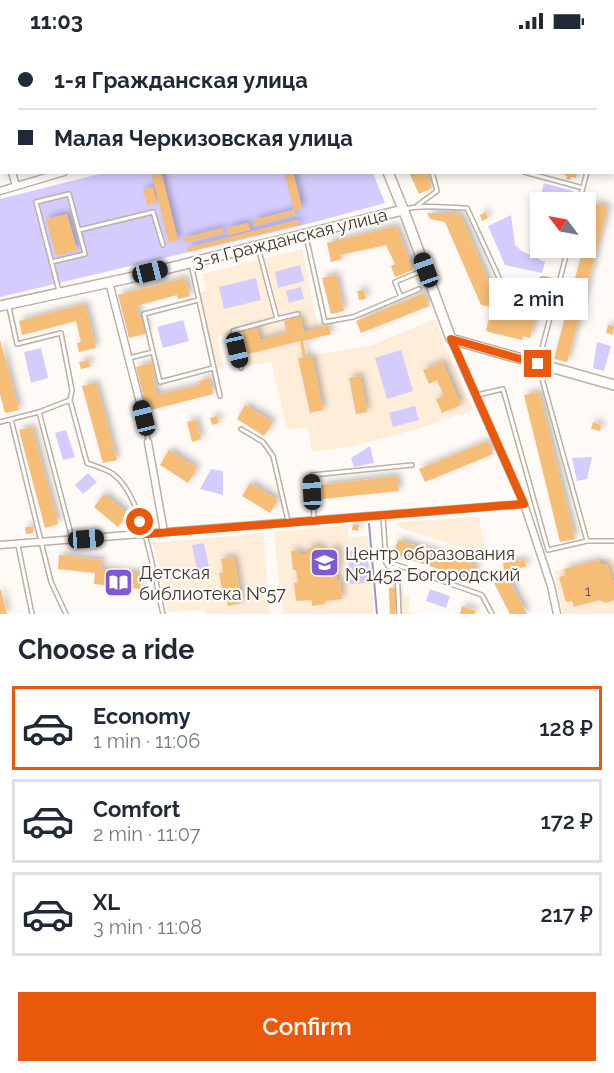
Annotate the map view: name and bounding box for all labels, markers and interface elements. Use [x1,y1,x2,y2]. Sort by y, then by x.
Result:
text: 11:03 [30,8,83,34]
text: 1-я Гражданская улица [54,67,308,93]
text: Малая Черкизовская улица [54,125,353,151]
north arrow [530,192,596,258]
map controls [530,192,596,258]
street label: 3-я Гражданская улица [191,204,389,272]
car [411,250,441,290]
car [130,259,170,285]
callout: 2 min [488,277,588,319]
text: 2 min [513,287,564,311]
car [224,330,250,370]
route end [524,350,551,377]
car [131,398,157,438]
car [302,474,322,510]
route start [126,508,153,535]
car [67,529,105,549]
place label: Центр образования №1452 Богородский [345,543,520,585]
school or university icon: Центр образования №1452 Богородский [308,547,340,579]
place label: Детская библиотека №57 [139,562,286,604]
library icon: Детская библиотека №57 [102,566,134,598]
house number: 1 [585,582,592,600]
text: Choose a ride [18,634,194,665]
icon: car [21,701,75,755]
text: Economy [93,703,191,729]
text: 128 ₽ [539,715,593,741]
text: 1 min · 11:06 [93,729,200,753]
icon: car [21,794,75,848]
text: Comfort [93,796,180,822]
text: 172 ₽ [540,808,593,834]
text: 2 min · 11:07 [93,822,201,846]
icon: car [21,887,75,941]
text: XL [93,889,120,915]
text: 217 ₽ [540,901,593,927]
text: 3 min · 11:08 [93,915,202,939]
button: Confirm [18,992,596,1061]

